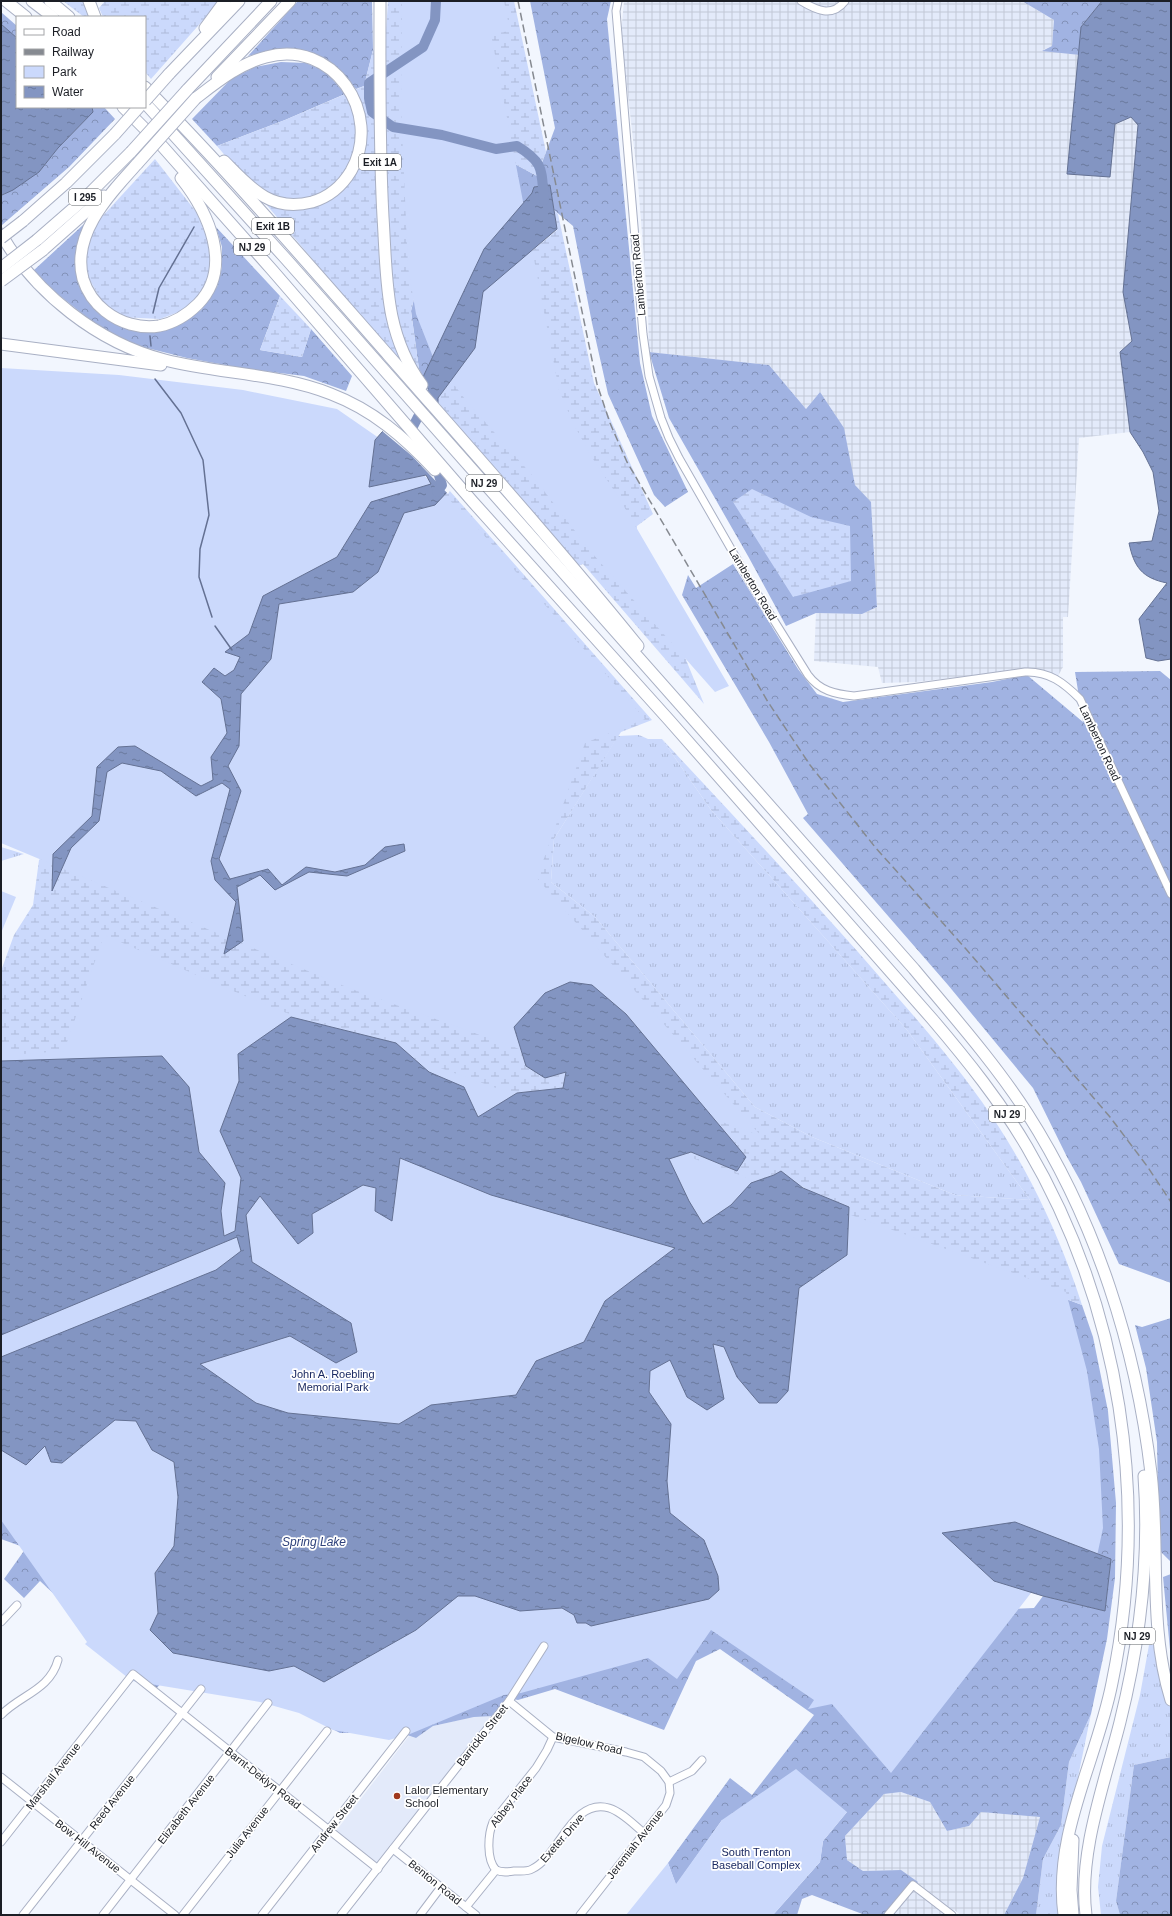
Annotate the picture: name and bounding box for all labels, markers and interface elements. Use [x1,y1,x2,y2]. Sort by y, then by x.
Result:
legend [16,16,146,108]
text: Road [52,25,81,39]
text: Railway [52,45,94,59]
text: Park [52,65,78,79]
text: Water [52,85,84,99]
road number: Exit 1A [359,154,401,170]
road number: I 295 [69,189,101,205]
road number: Exit 1B [252,218,294,234]
street label: Lamberton Road [628,234,648,316]
road number: NJ 29 [234,239,270,255]
road number: NJ 29 [466,475,502,491]
street label: Lamberton Road [727,546,779,622]
street label: Lamberton Road [1077,703,1123,783]
road number: NJ 29 [989,1106,1025,1122]
park label: John A. Roebling Memorial Park [291,1368,375,1393]
water label: Spring Lake [282,1535,346,1549]
road number: NJ 29 [1119,1628,1155,1644]
street label: Barricklo Street [454,1702,510,1768]
street label: Bigelow Road [555,1730,623,1756]
street label: Marshall Avenue [23,1740,83,1812]
street label: Barnt-Deklyn Road [223,1745,303,1811]
street label: Reed Avenue [87,1772,137,1832]
street label: Elizabeth Avenue [155,1772,217,1846]
street label: Abbey Place [488,1773,534,1829]
place label: Lalor Elementary School [405,1784,489,1809]
marker: Lalor Elementary School [392,1791,402,1801]
street label: Andrew Street [308,1792,360,1854]
street label: Julia Avenue [223,1804,271,1860]
street label: Jeremiah Avenue [604,1807,666,1881]
street label: Exeter Drive [538,1811,586,1865]
street label: Bow Hill Avenue [53,1817,123,1875]
park label: South Trenton Baseball Complex [712,1846,801,1871]
street label: Benton Road [406,1857,464,1907]

